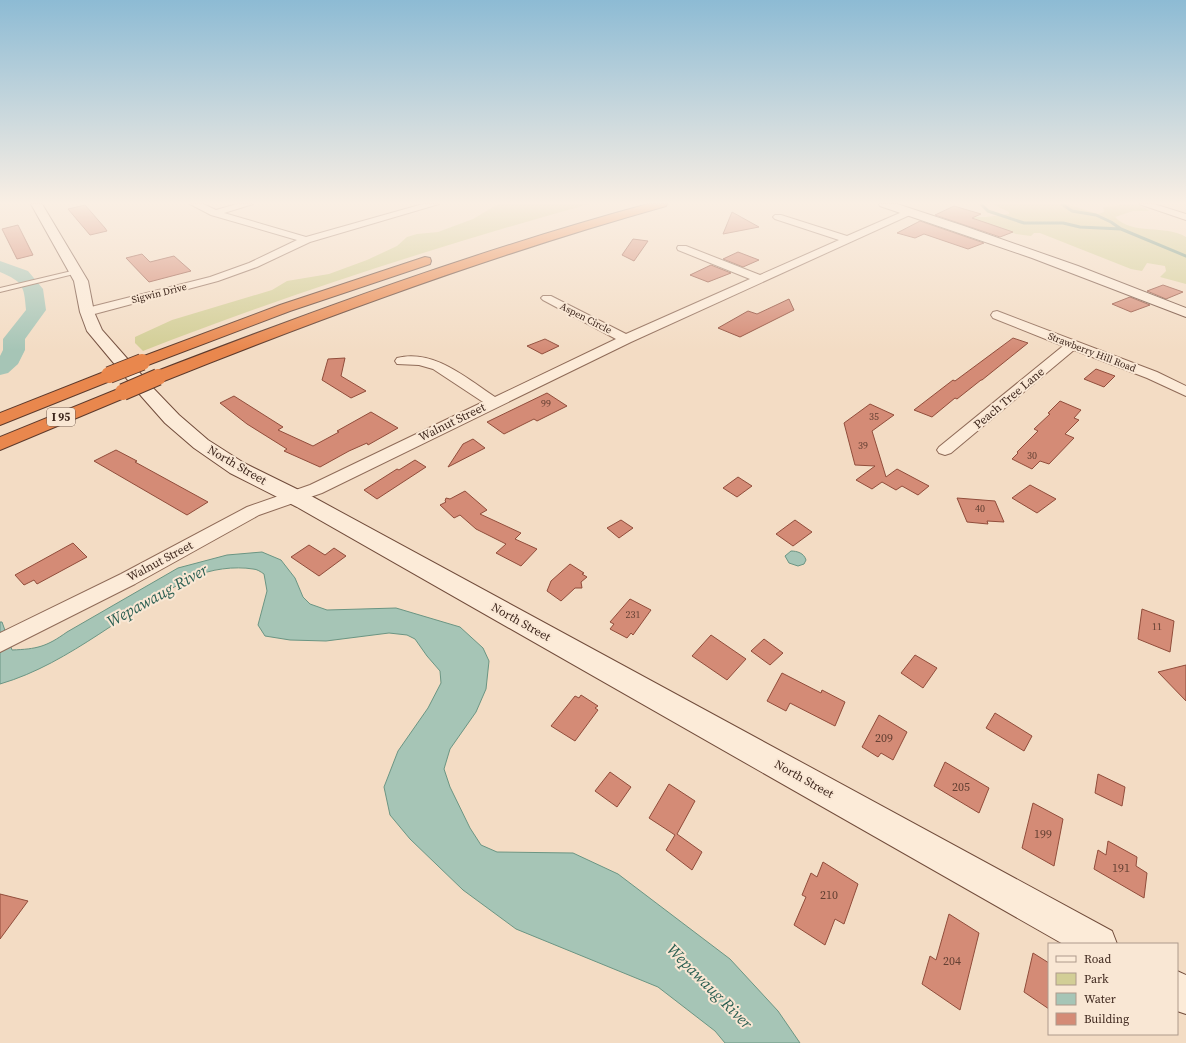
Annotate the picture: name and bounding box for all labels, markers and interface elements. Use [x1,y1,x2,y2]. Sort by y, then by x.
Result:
street label: Sigwin Drive [130,280,188,306]
street label: Aspen Circle [558,299,614,337]
street label: Strawberry Hill Road [1046,329,1138,375]
street label: Peach Tree Lane [970,364,1048,432]
house number: 99 [541,397,551,410]
street label: Walnut Street [416,399,488,445]
road number: I 95 [47,408,75,426]
house number: 35 [869,410,879,423]
house number: 39 [858,439,868,452]
street label: North Street [205,442,269,488]
house number: 30 [1027,449,1037,462]
house number: 40 [975,502,985,515]
street label: Walnut Street [124,537,196,585]
water label: Wepawaug River [103,558,212,632]
street label: North Street [488,599,554,645]
house number: 231 [626,608,641,621]
house number: 11 [1152,620,1162,633]
house number: 209 [875,730,893,746]
street label: North Street [771,756,837,802]
house number: 205 [952,779,970,795]
house number: 199 [1034,826,1052,842]
house number: 191 [1112,860,1130,876]
house number: 210 [820,887,838,903]
water label: Wepawaug River [663,939,758,1034]
legend [1048,943,1178,1035]
text: Road [1084,951,1111,967]
house number: 204 [943,953,961,969]
text: Park [1084,971,1109,987]
text: Water [1084,991,1116,1007]
text: Building [1084,1011,1129,1027]

